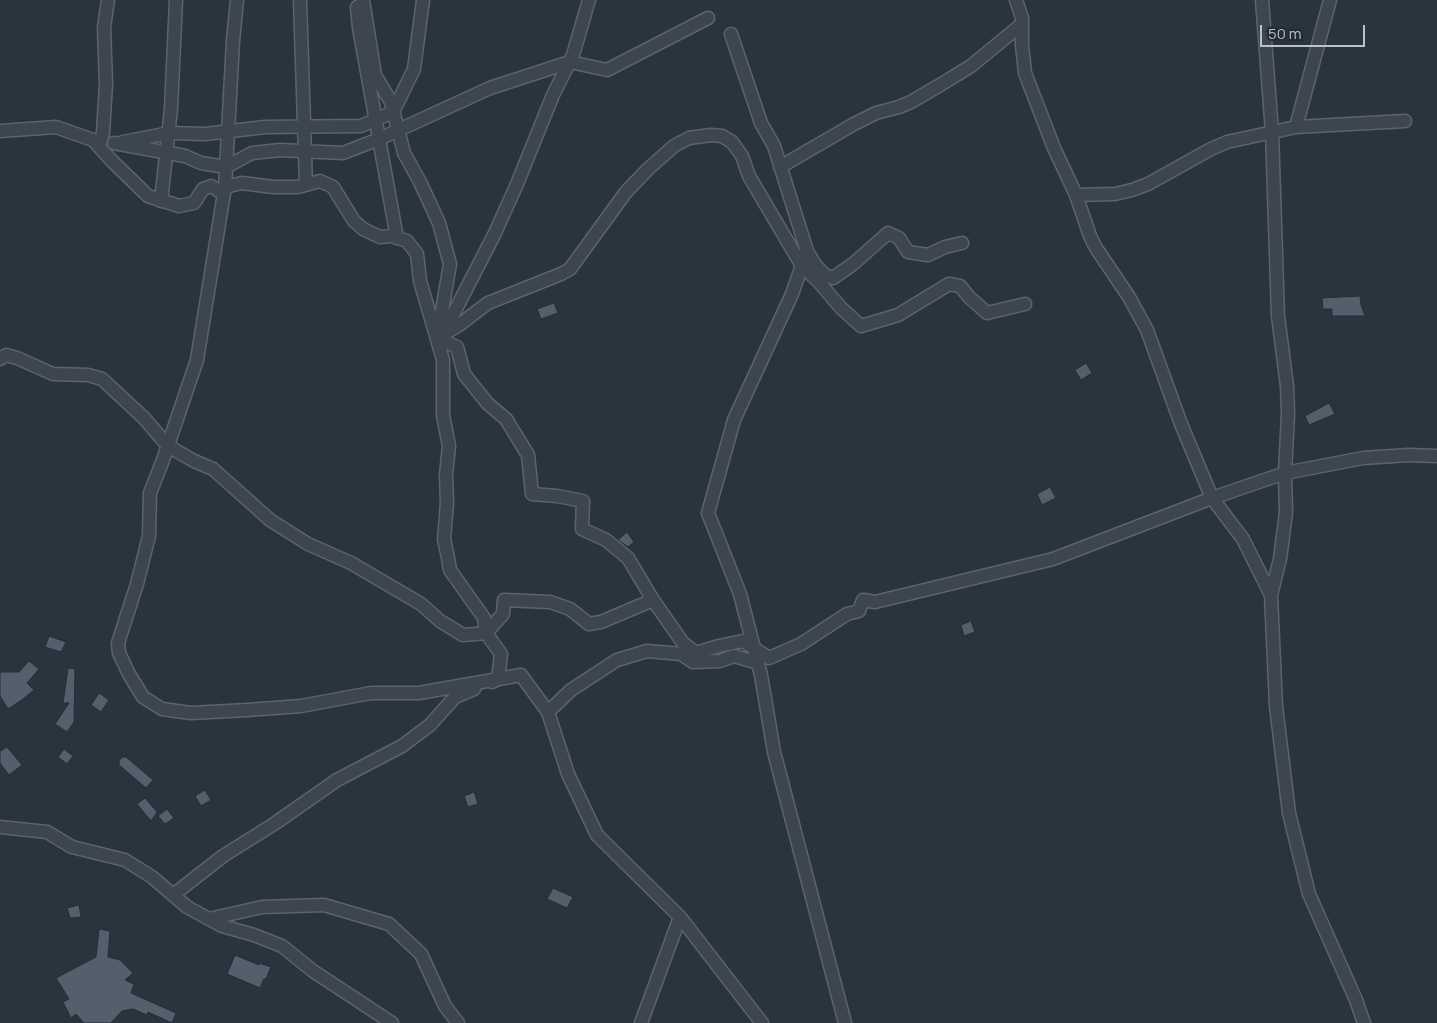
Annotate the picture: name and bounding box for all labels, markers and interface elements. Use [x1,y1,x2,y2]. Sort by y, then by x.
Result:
scale bar [1262,15,1367,47]
text: 50 m [1268,23,1302,44]

